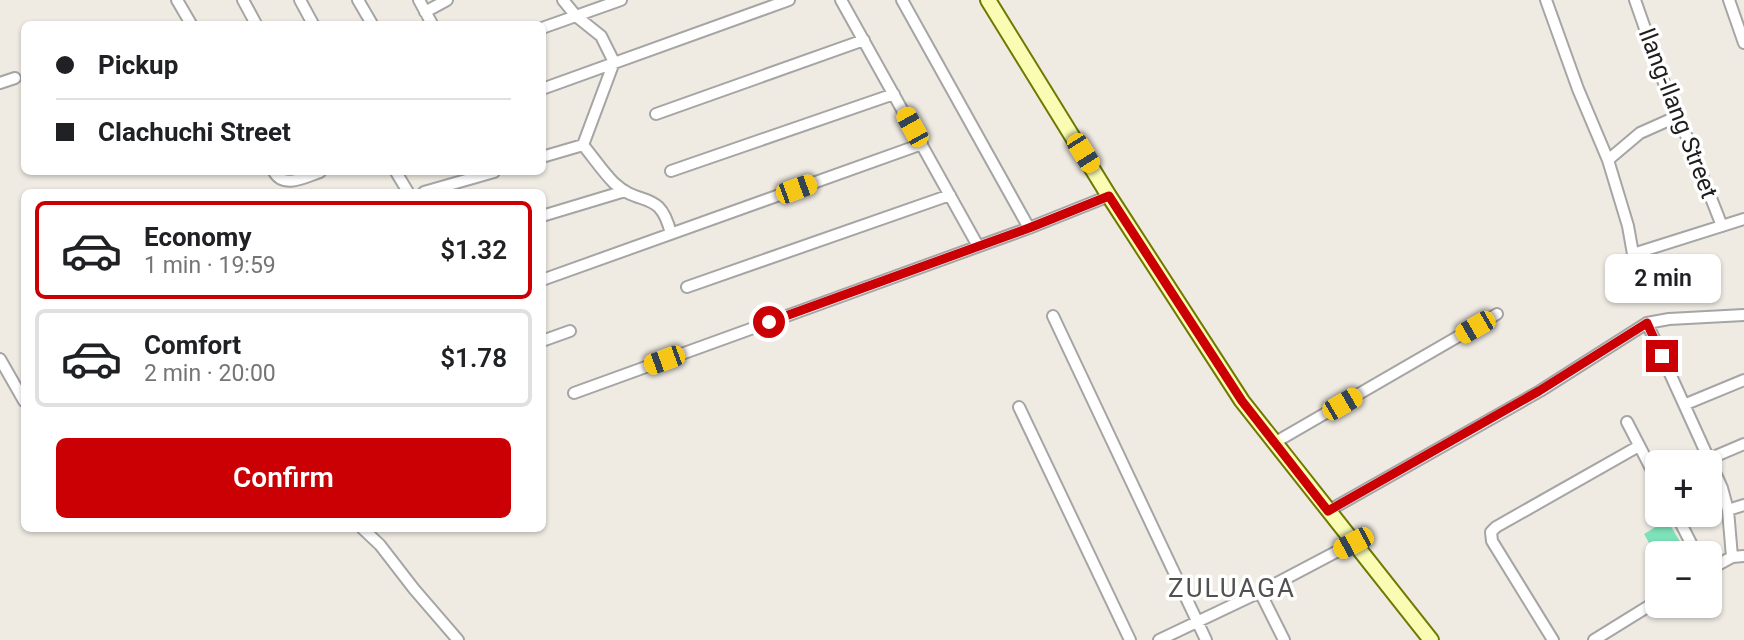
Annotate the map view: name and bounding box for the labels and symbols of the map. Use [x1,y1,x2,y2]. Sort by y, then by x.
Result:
street label: Ilang-Ilang Street [1633,24,1723,202]
car [893,104,932,150]
car [1063,130,1104,176]
car [773,172,820,206]
callout: 2 min [1604,254,1720,304]
route start [753,306,785,338]
car [1452,307,1499,347]
route end [1646,340,1678,372]
car [641,343,688,377]
car [1319,384,1366,424]
car [1330,524,1377,562]
district label: ZULUAGA [1168,573,1296,603]

